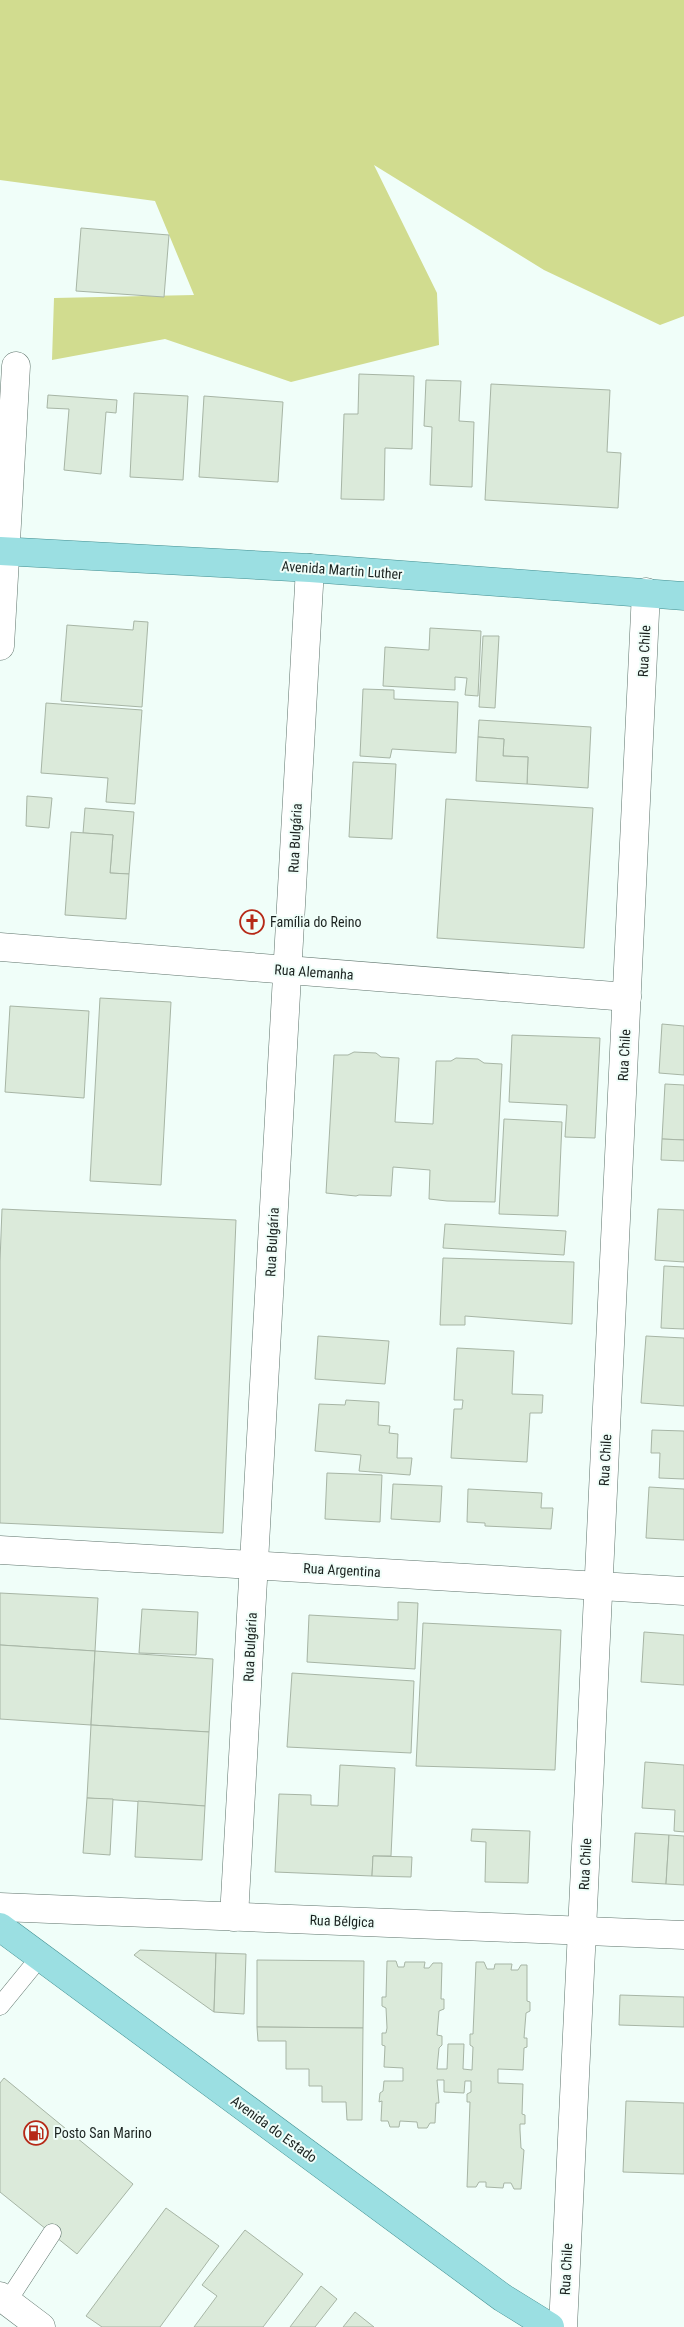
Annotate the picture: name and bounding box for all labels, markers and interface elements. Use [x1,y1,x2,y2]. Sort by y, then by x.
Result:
street label: Avenida Martin Luther [281,558,403,582]
street label: Rua Chile [635,624,653,677]
street label: Rua Bulgária [285,803,305,873]
church icon: Família do Reino [239,909,265,935]
place label: Família do Reino [270,914,362,930]
street label: Rua Alemanha [274,961,354,983]
street label: Rua Chile [615,1028,633,1081]
street label: Rua Bulgária [262,1207,282,1277]
street label: Rua Chile [596,1433,614,1486]
street label: Rua Argentina [303,1560,381,1580]
street label: Rua Bulgária [240,1612,260,1682]
street label: Rua Chile [576,1837,594,1890]
street label: Rua Bélgica [309,1912,375,1930]
street label: Avenida do Estado [228,2092,320,2166]
fuel station icon: Posto San Marino [23,2120,49,2146]
place label: Posto San Marino [54,2125,152,2141]
street label: Rua Chile [557,2242,575,2295]

